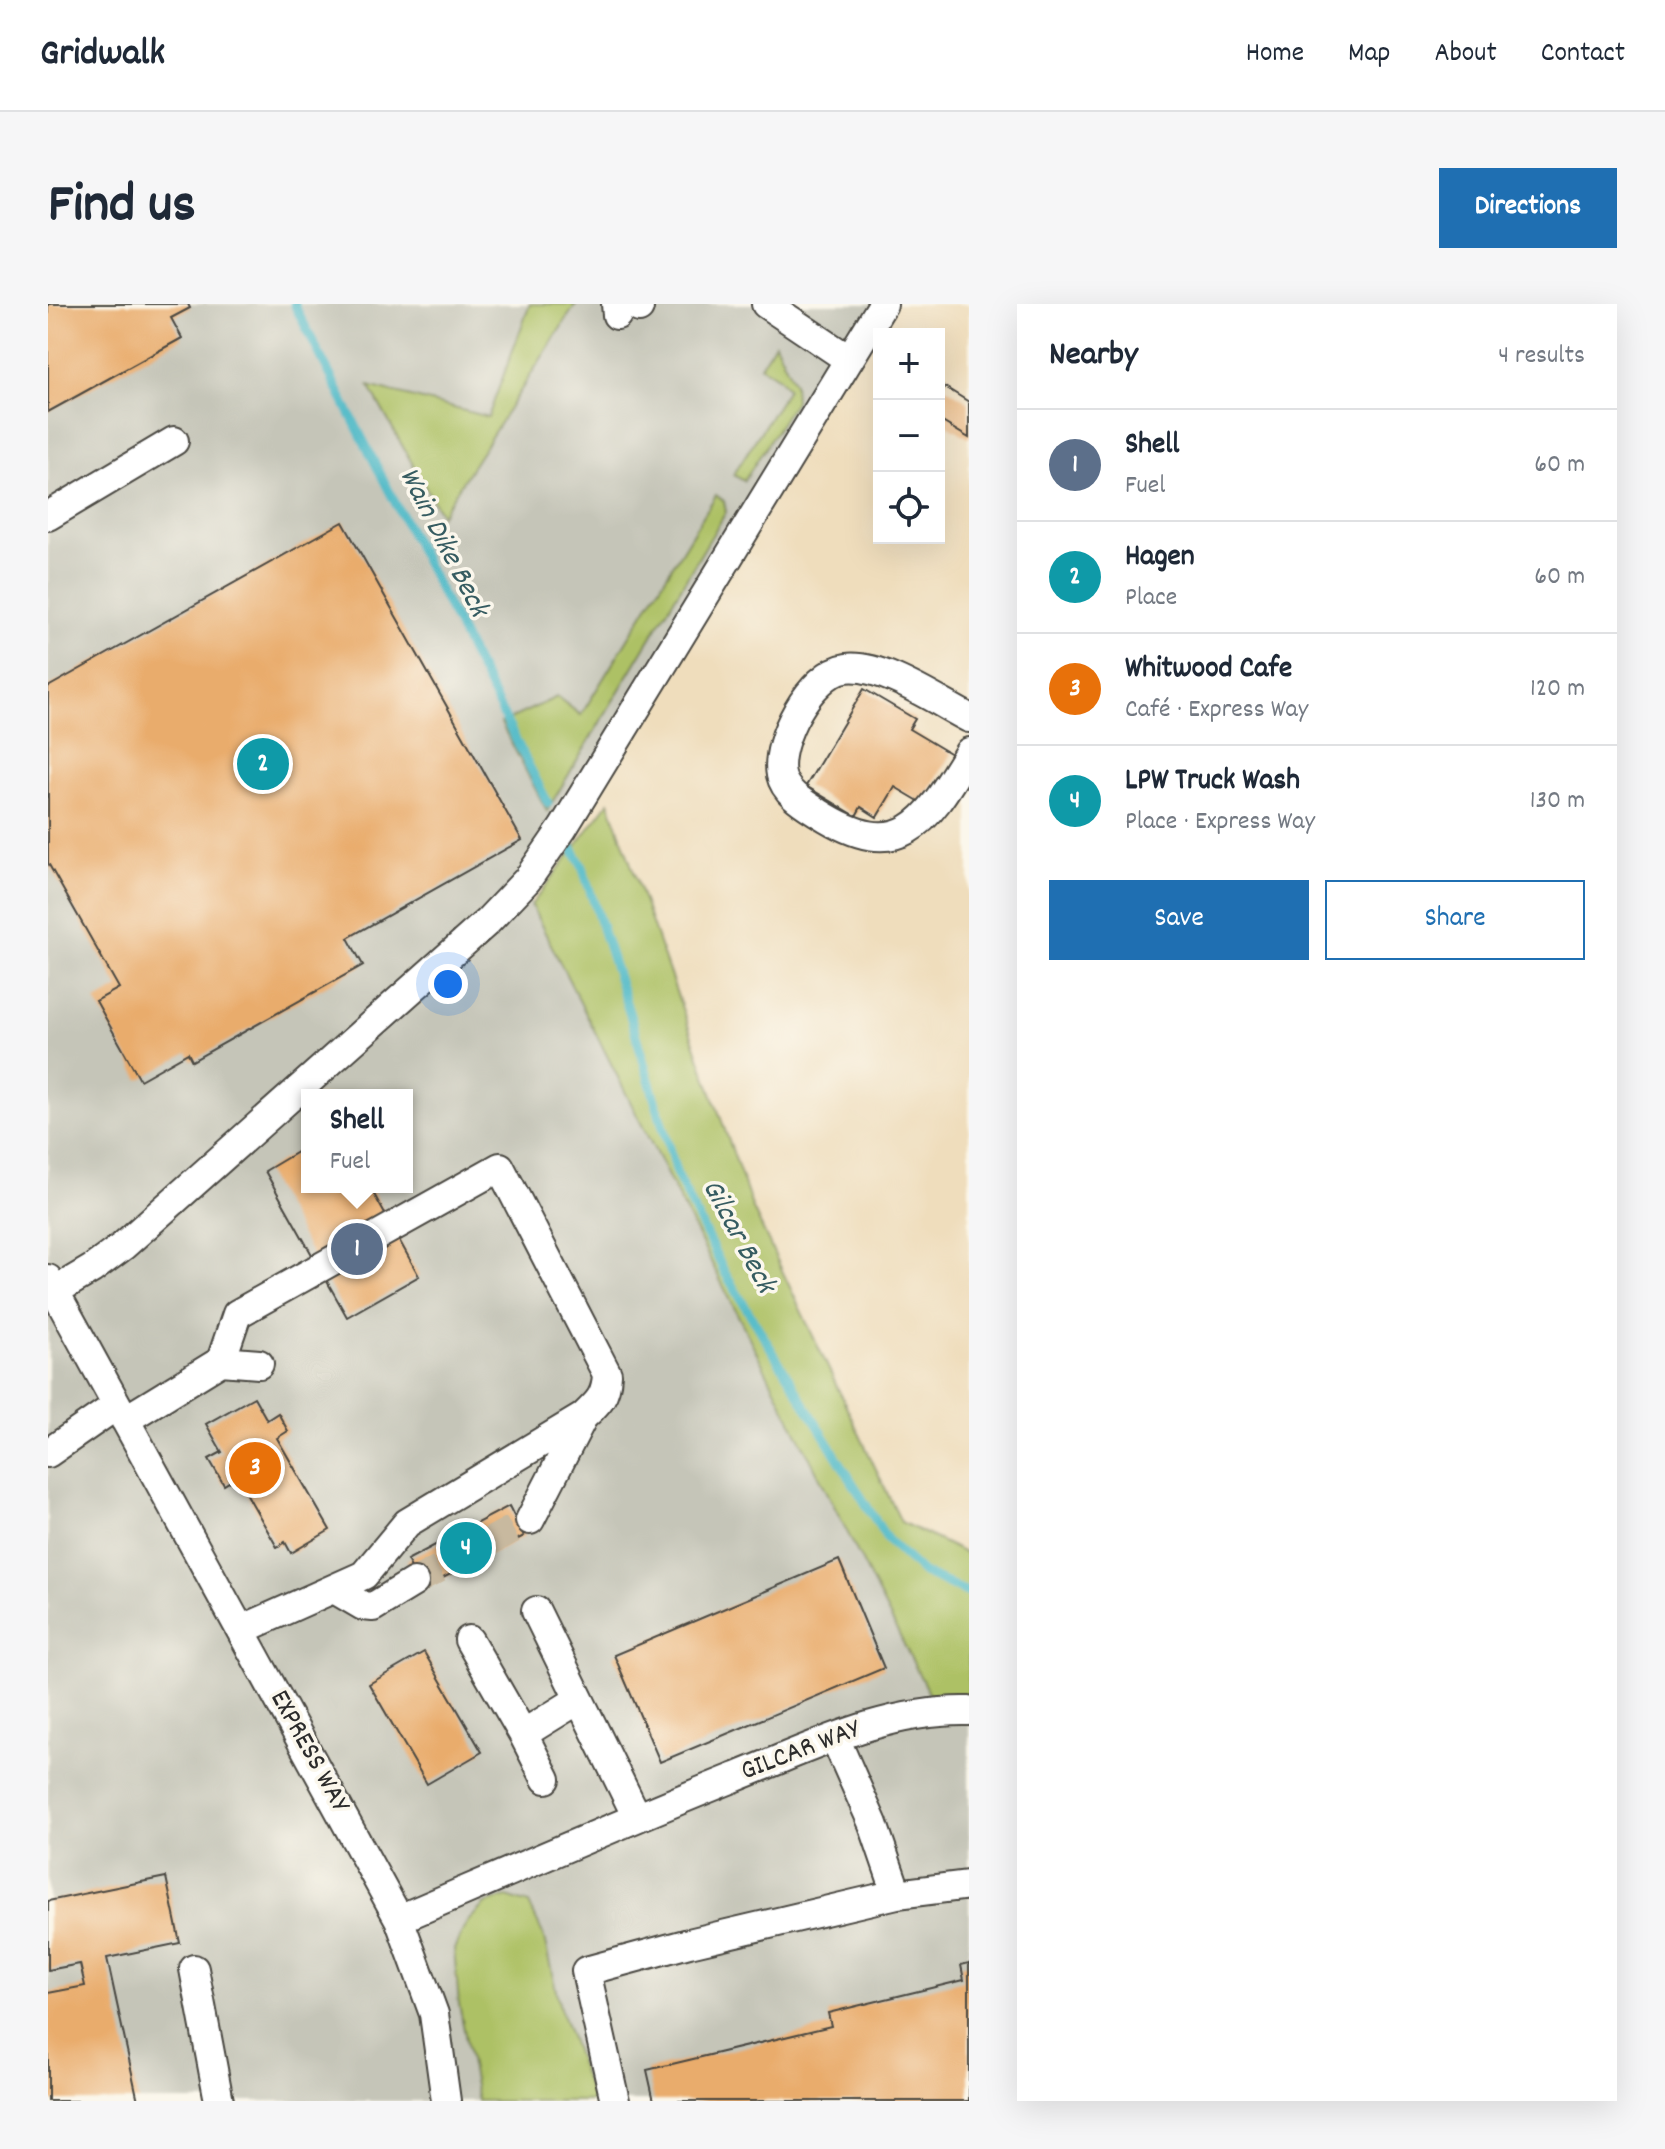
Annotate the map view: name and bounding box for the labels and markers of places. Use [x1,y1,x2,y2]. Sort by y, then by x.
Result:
pin: 2 [237,734,289,794]
pin: 1 [331,1219,383,1279]
pin: 3 [229,1438,281,1498]
pin: 4 [440,1518,492,1578]

